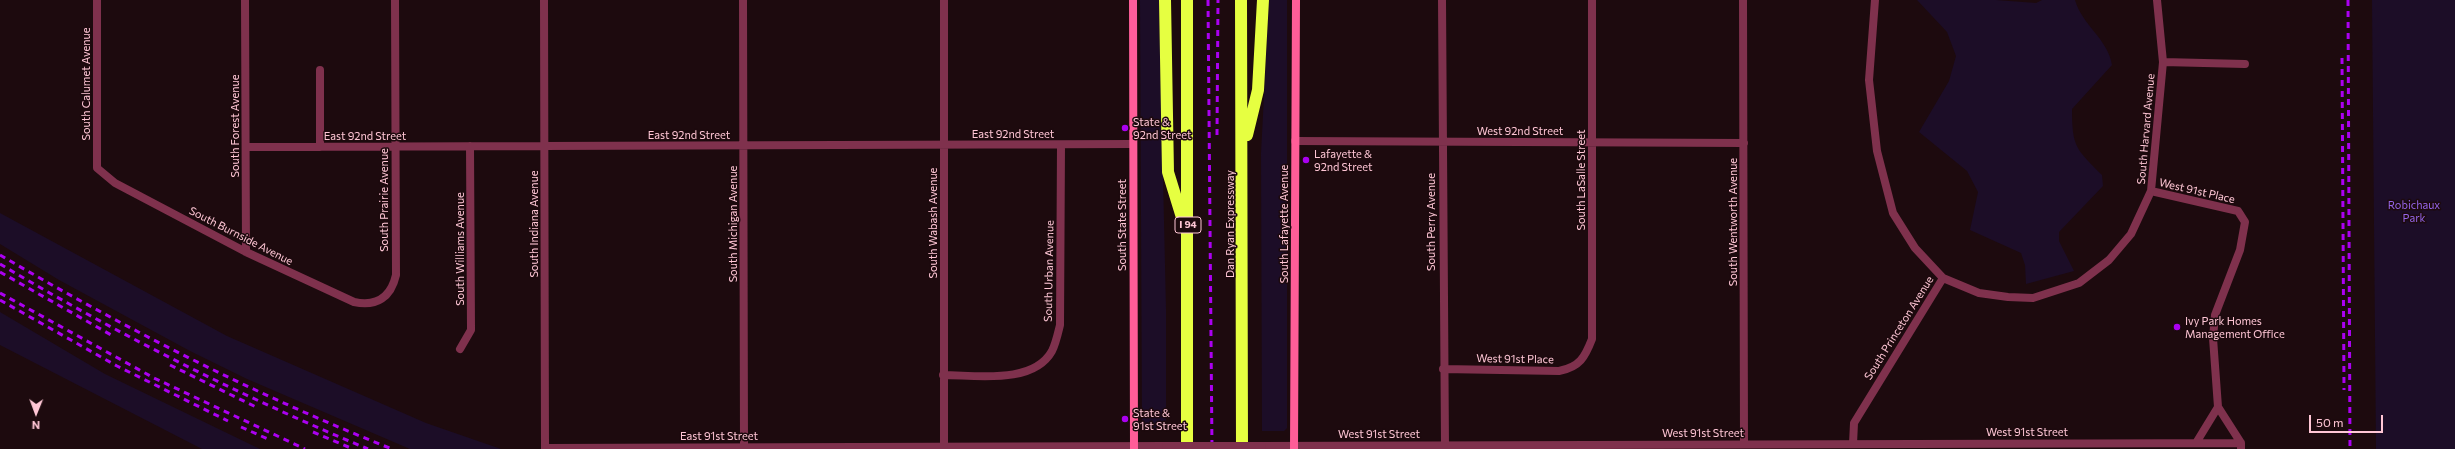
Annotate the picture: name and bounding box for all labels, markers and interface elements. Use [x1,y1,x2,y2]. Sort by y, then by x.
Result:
street label: South Calumet Avenue [79,28,93,140]
street label: South Harvard Avenue [2135,73,2157,185]
street label: South Forest Avenue [228,75,242,177]
place label: State & 92nd Street [1133,115,1192,141]
marker: State & 92nd Street [1120,123,1130,133]
street label: West 92nd Street [1477,124,1563,138]
street label: East 92nd Street [972,127,1054,141]
street label: East 92nd Street [648,128,730,142]
street label: East 92nd Street [324,129,406,143]
street label: South LaSalle Street [1574,130,1588,230]
place label: Lafayette & 92nd Street [1314,147,1373,173]
street label: South Prairie Avenue [377,148,391,252]
marker: Lafayette & 92nd Street [1301,155,1311,165]
street label: South Wentworth Avenue [1726,158,1740,286]
street label: South Lafayette Avenue [1277,165,1291,283]
street label: South Michigan Avenue [726,166,740,282]
street label: South Wabash Avenue [926,168,940,278]
street label: South Indiana Avenue [527,170,541,278]
street label: Dan Ryan Expressway [1223,170,1237,278]
street label: South Perry Avenue [1424,173,1438,271]
street label: West 91st Place [2158,176,2236,206]
street label: South State Street [1115,179,1129,271]
street label: South Williams Avenue [453,192,467,306]
park label: Robichaux Park [2388,198,2440,224]
street label: South Burnside Avenue [187,204,295,268]
road number: I 94 [1175,217,1201,233]
street label: South Urban Avenue [1042,220,1056,322]
street label: South Princeton Avenue [1862,274,1936,382]
place label: Ivy Park Homes Management Office [2185,314,2285,340]
marker: Ivy Park Homes Management Office [2172,322,2182,332]
street label: West 91st Place [1476,352,1554,366]
north arrow [16,393,56,433]
place label: State & 91st Street [1133,406,1187,432]
scale bar [2311,407,2385,433]
marker: State & 91st Street [1120,414,1130,424]
text: 50 m [2316,415,2344,429]
text: N [32,419,40,432]
street label: West 91st Street [1986,425,2068,439]
street label: West 91st Street [1662,426,1744,440]
street label: West 91st Street [1338,427,1420,441]
street label: East 91st Street [680,429,758,443]

